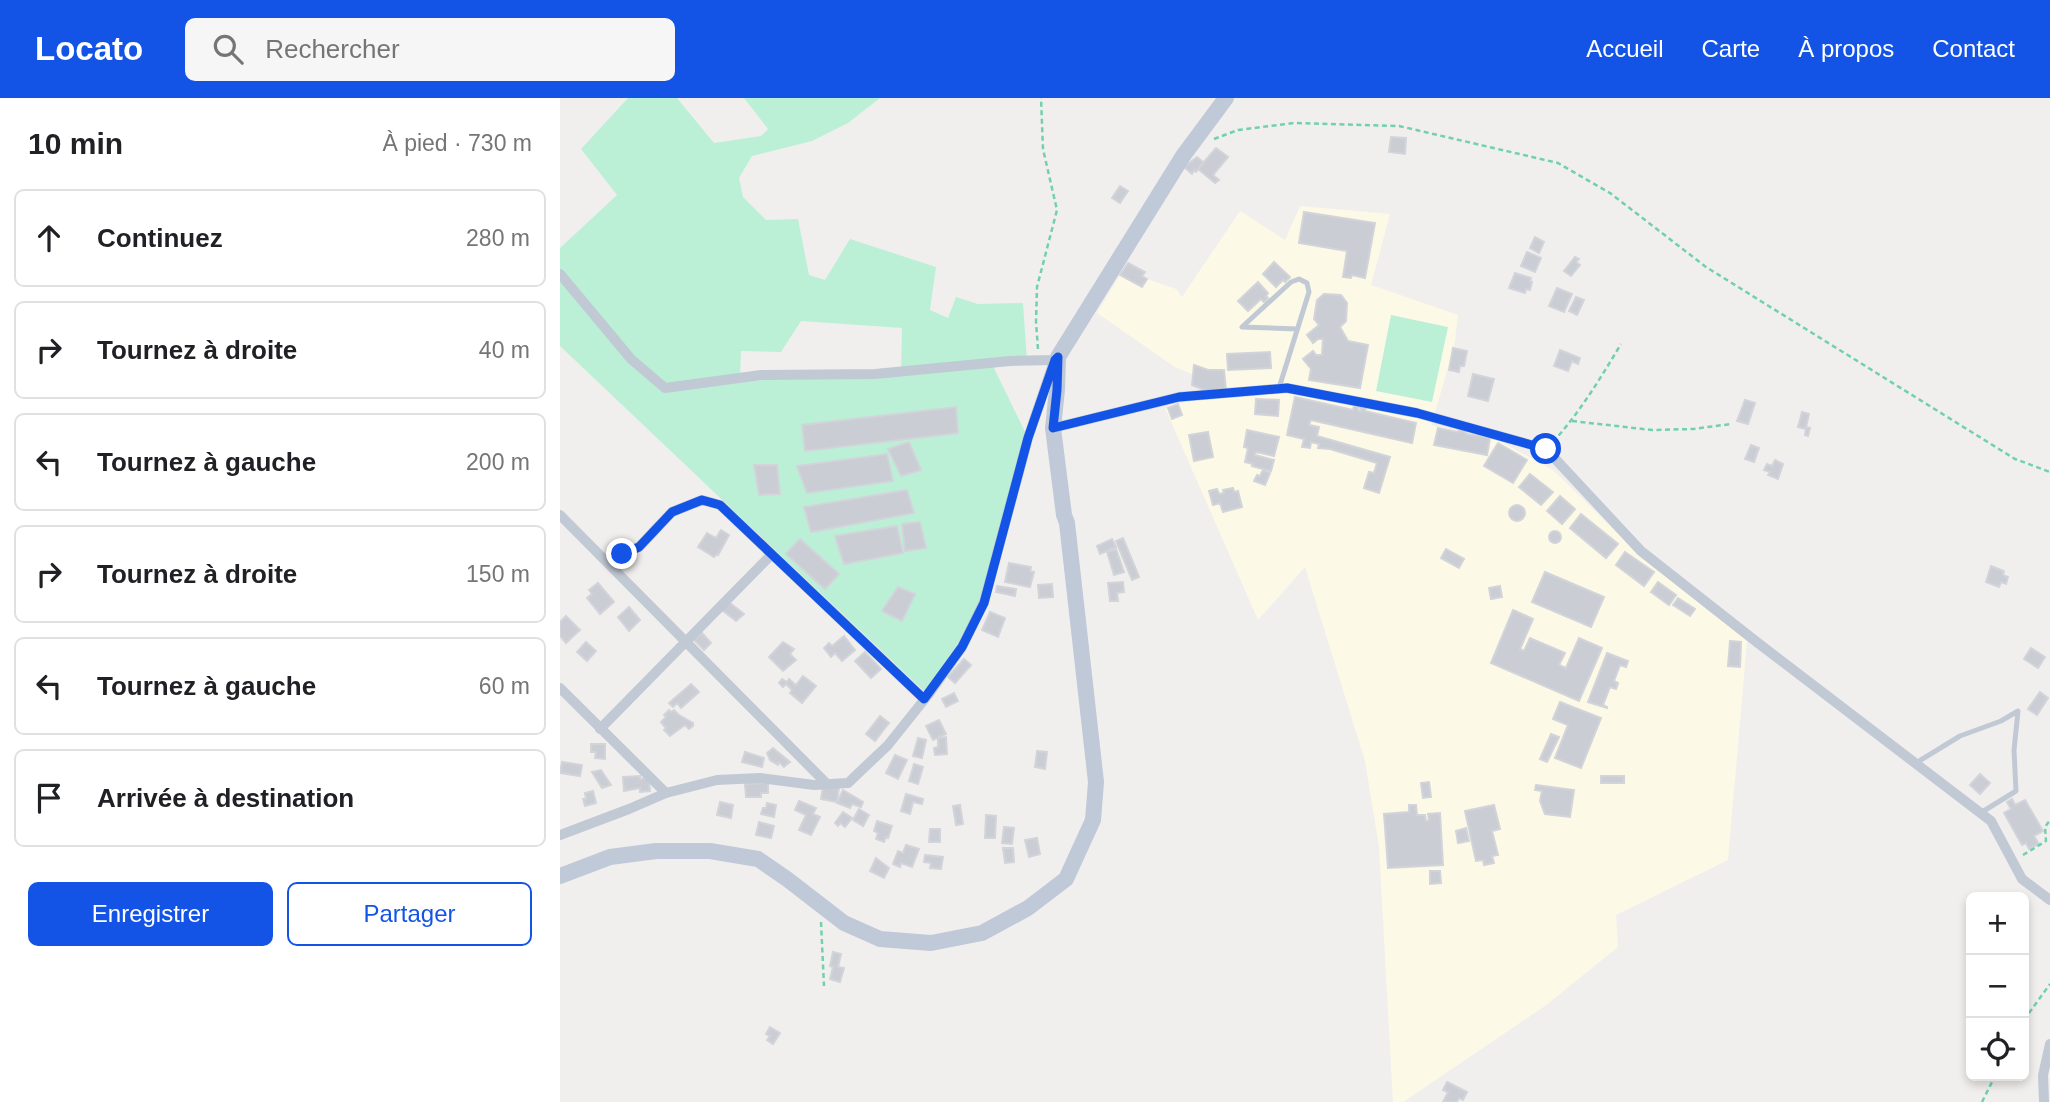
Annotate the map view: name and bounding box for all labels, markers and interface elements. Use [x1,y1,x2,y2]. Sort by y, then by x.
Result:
search box [185,18,675,81]
text: Locato [35,30,143,67]
icon: search [209,30,247,68]
text: Rechercher [265,34,400,64]
text: Accueil [1586,35,1664,62]
text: Carte [1702,35,1760,62]
text: À propos [1798,35,1894,62]
text: Contact [1932,35,2015,62]
text: 10 min [28,127,123,160]
text: À pied · 730 m [382,130,532,156]
icon: ahead [30,219,68,257]
text: Continuez [97,223,223,253]
text: 280 m [466,225,530,251]
icon: right [30,331,68,369]
text: Tournez à droite [97,335,297,365]
text: 40 m [479,337,530,363]
route start [1530,433,1561,464]
icon: left [30,443,68,481]
text: Tournez à gauche [97,447,316,477]
text: 200 m [466,449,530,475]
route end [606,538,637,569]
icon: right [30,555,68,593]
text: Tournez à droite [97,559,297,589]
text: 150 m [466,561,530,587]
icon: left [30,667,68,705]
text: Tournez à gauche [97,671,316,701]
text: 60 m [479,673,530,699]
icon: arrive [30,779,68,817]
text: Arrivée à destination [97,783,354,813]
button: Enregistrer [28,882,273,946]
button: Partager [287,882,532,946]
map controls [1966,892,2029,1081]
button: + [1966,892,2029,955]
button: − [1966,955,2029,1018]
button: locate [1966,1018,2029,1081]

